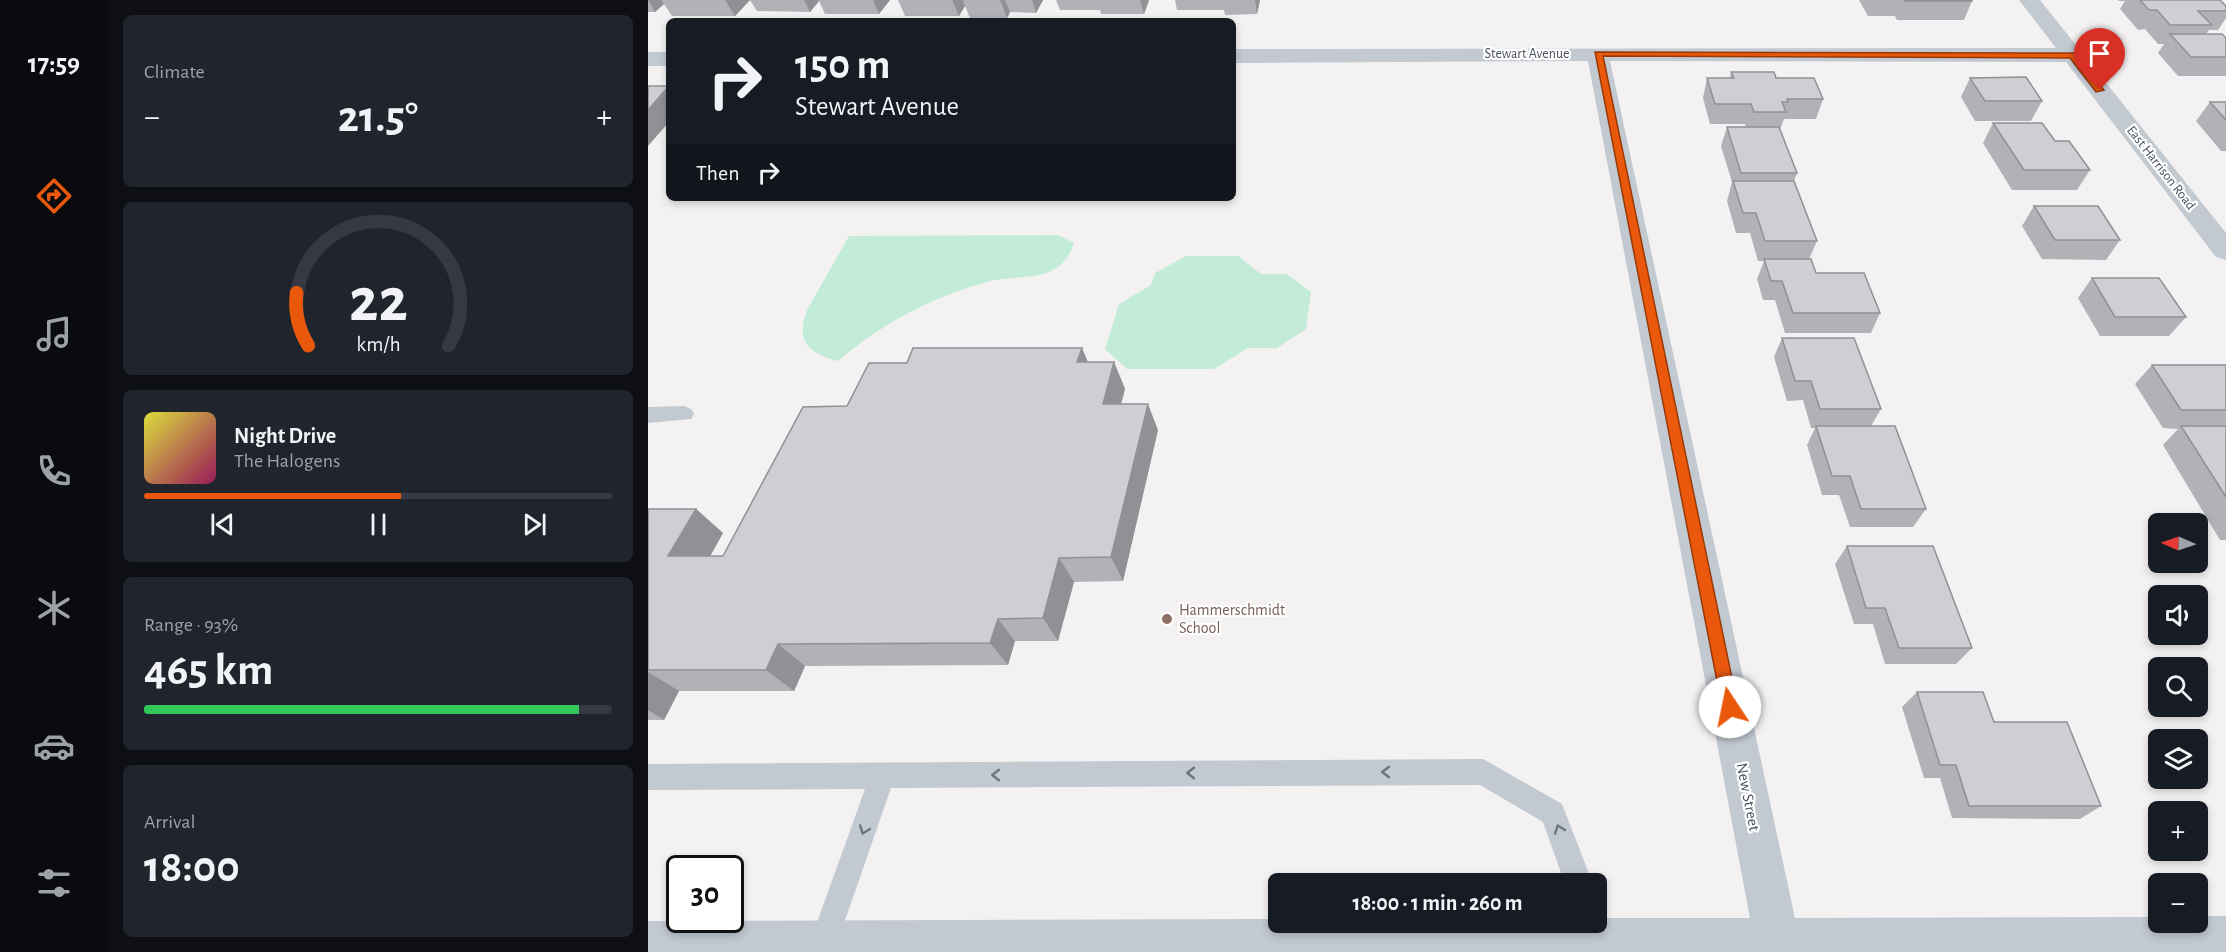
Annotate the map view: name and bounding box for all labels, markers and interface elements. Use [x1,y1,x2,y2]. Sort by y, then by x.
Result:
pin [2074,28,2125,90]
icon: arrive [2083,37,2116,70]
icon: right [696,42,774,120]
text: 150 m [795,44,890,86]
street label: Stewart Avenue [1485,47,1569,61]
text: 17:59 [28,50,80,77]
text: Climate [144,62,205,82]
text: Stewart Avenue [795,93,959,120]
text: 21.5° [338,95,418,140]
text: − [144,101,160,134]
text: + [596,101,612,134]
street label: East Harrison Road [2124,123,2198,213]
icon: right [752,156,785,189]
text: Then [696,162,740,184]
icon: directions [33,175,75,217]
text: 22 [349,270,407,332]
icon: music [33,313,75,355]
text: km/h [356,334,400,355]
text: Night Drive [234,425,336,447]
icon: phone [33,450,75,492]
text: The Halogens [234,451,340,471]
icon: previous [206,508,239,541]
icon: pause [362,508,395,541]
icon: next [518,508,551,541]
north arrow [2148,513,2208,573]
map controls [2148,513,2208,933]
button: sound [2148,585,2208,645]
icon: climate [33,587,75,629]
place label: Hammerschmidt School [1179,602,1285,636]
marker: Hammerschmidt School [1160,612,1174,626]
text: Range · 93% [144,615,238,635]
text: 465 km [144,648,273,693]
button: search [2148,657,2208,717]
position arrow [1698,675,1762,739]
icon: car [33,725,75,767]
button: layers [2148,729,2208,789]
street label: New Street [1734,762,1762,832]
one-way arrow [1382,766,1391,778]
one-way arrow [1187,767,1196,780]
one-way arrow [992,768,1001,781]
button: + [2148,801,2208,861]
text: Arrival [144,812,195,832]
one-way arrow [858,824,871,835]
one-way arrow [1554,824,1566,835]
text: 18:00 [144,845,240,890]
speed limit sign: 30 [666,855,744,933]
icon: filters [33,862,75,904]
button: − [2148,873,2208,933]
text: 18:00 · 1 min · 260 m [1353,892,1523,914]

